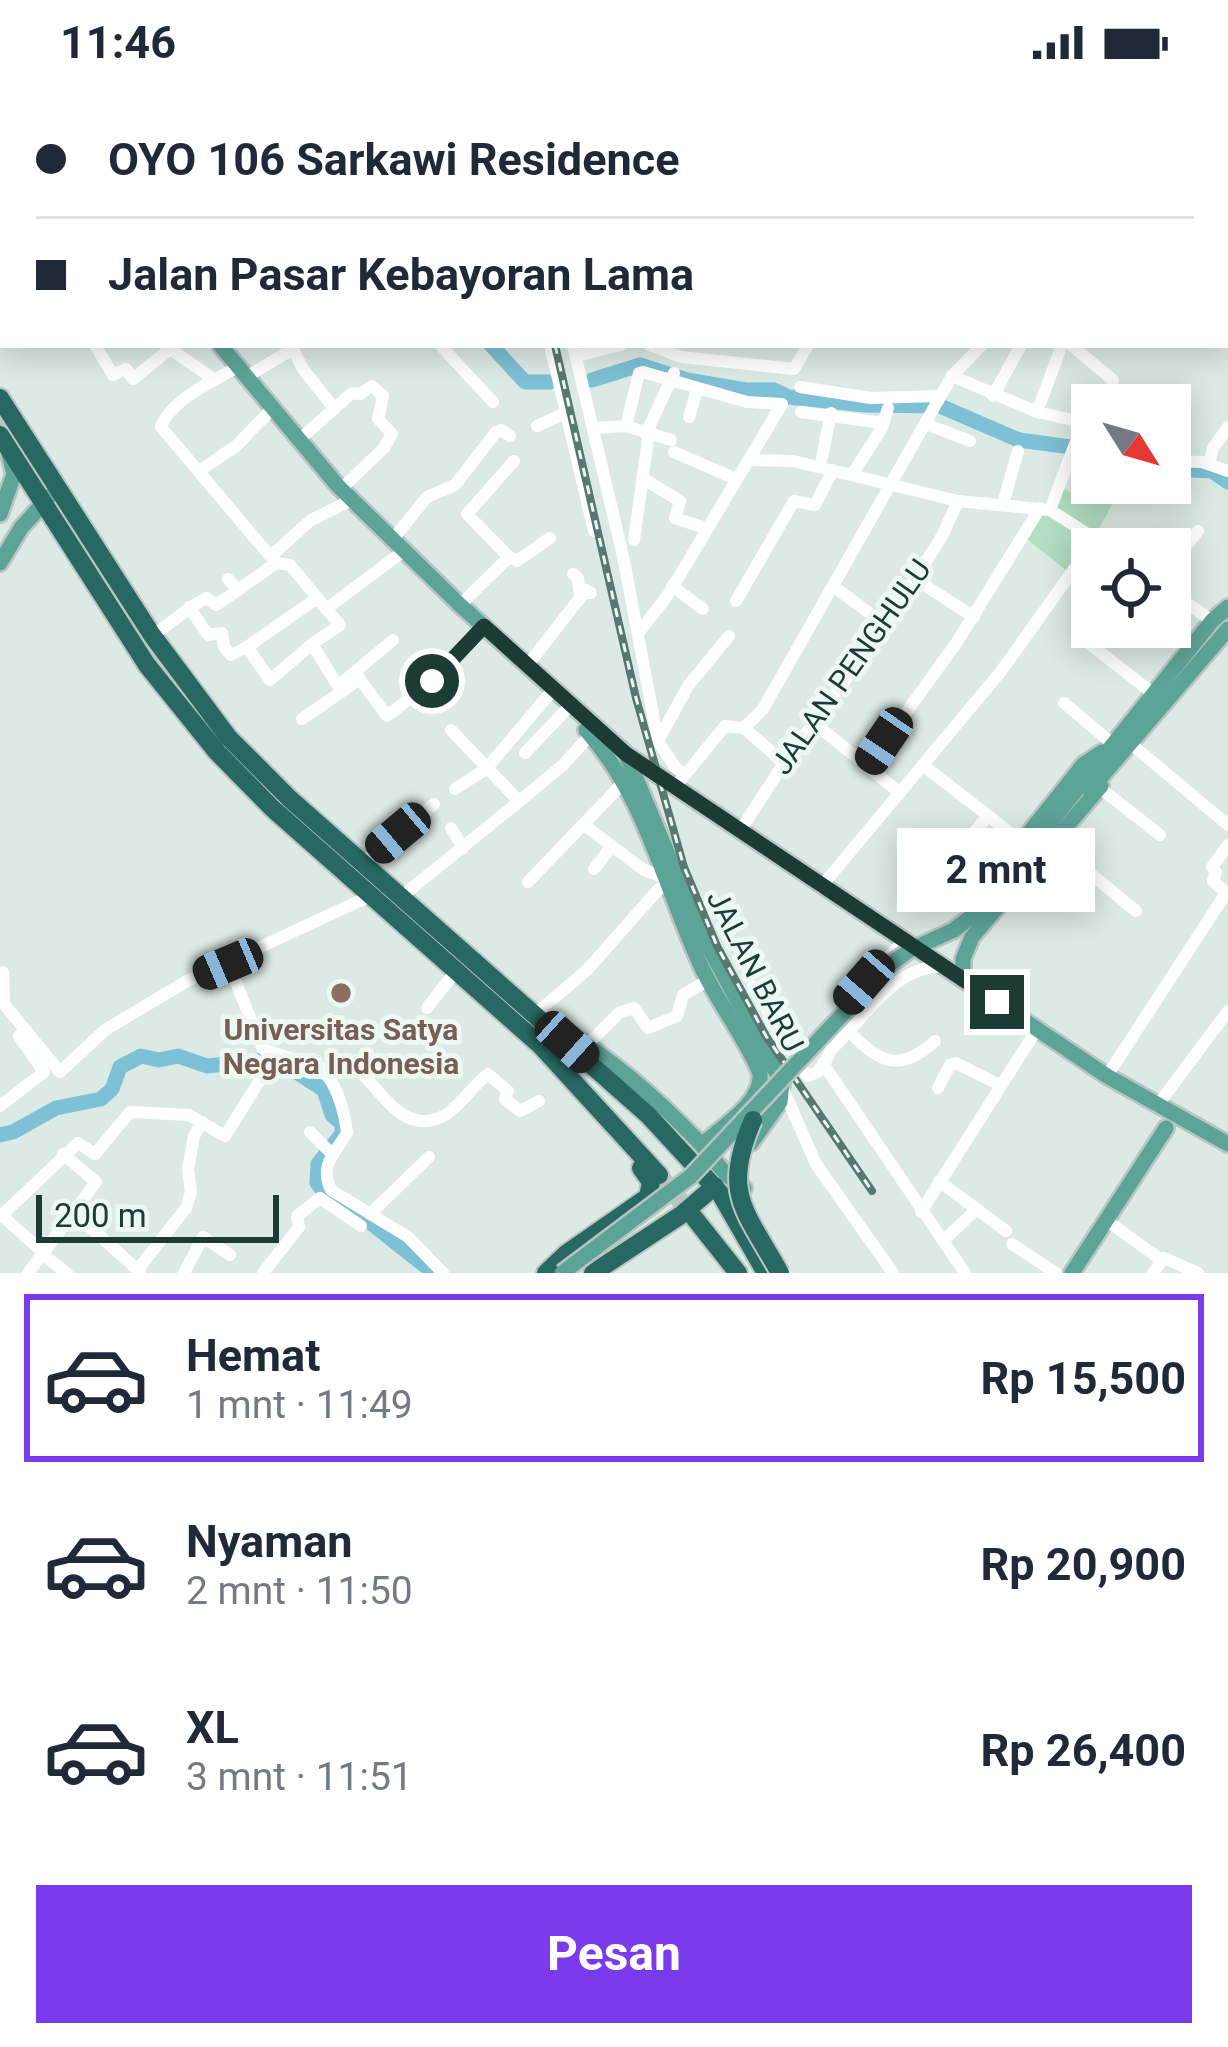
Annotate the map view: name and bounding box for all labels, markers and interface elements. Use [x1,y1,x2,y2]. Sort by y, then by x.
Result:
text: 11:46 [60,16,176,69]
text: OYO 106 Sarkawi Residence [108,133,679,186]
text: Jalan Pasar Kebayoran Lama [108,248,694,301]
north arrow [1071,384,1191,504]
map controls [1071,384,1191,648]
button: locate [1071,528,1191,648]
street label: JALAN PENGHULU [763,553,938,781]
route start [405,654,459,708]
car [849,701,919,781]
car [359,796,437,870]
callout: 2 mnt [898,828,1096,912]
text: 2 mnt [946,847,1046,893]
street label: JALAN BARU [700,884,811,1058]
car [188,933,268,995]
car [827,943,901,1021]
route end [970,975,1024,1029]
marker: Universitas Satya Negara Indonesia [328,980,354,1006]
car [528,1005,606,1079]
place label: Universitas Satya Negara Indonesia [223,1012,459,1081]
scale bar [36,1189,279,1242]
text: 200 m [54,1196,147,1235]
icon: car [42,1324,150,1432]
text: Hemat [186,1329,320,1382]
text: Rp 15,500 [981,1352,1186,1405]
text: 1 mnt · 11:49 [186,1382,413,1428]
icon: car [42,1510,150,1618]
text: Nyaman [186,1515,352,1568]
text: Rp 20,900 [981,1538,1186,1591]
text: 2 mnt · 11:50 [186,1568,413,1614]
icon: car [42,1696,150,1804]
text: XL [186,1701,239,1754]
text: Rp 26,400 [981,1724,1186,1777]
text: 3 mnt · 11:51 [186,1754,413,1800]
button: Pesan [36,1885,1192,2023]

